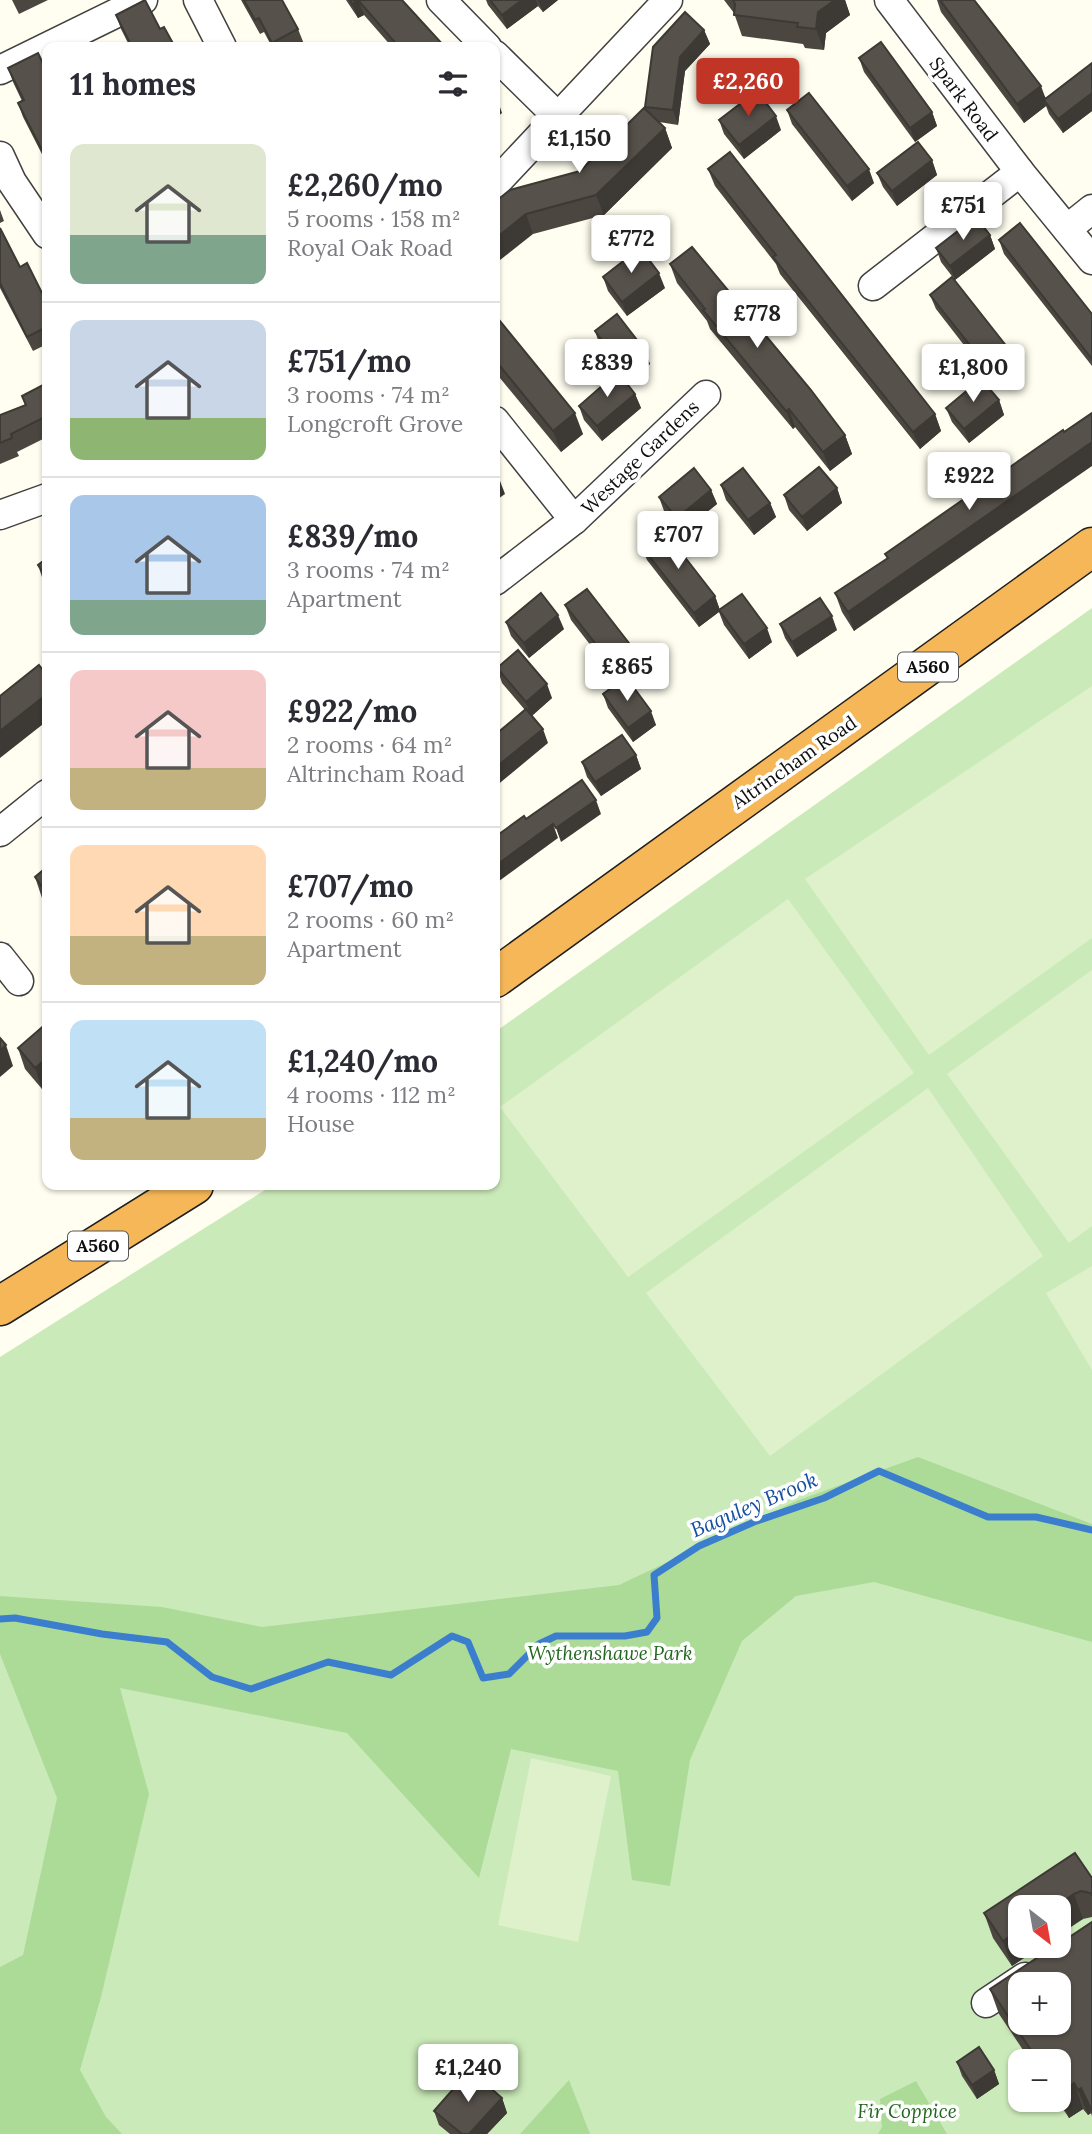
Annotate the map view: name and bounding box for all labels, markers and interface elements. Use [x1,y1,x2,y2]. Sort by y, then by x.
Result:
street label: Spark Road [925,52,1003,146]
pin: £2,260 [691,58,805,118]
text: 11 homes [70,65,196,103]
icon: filters [434,65,472,103]
text: £2,260 [712,66,784,95]
pin: £1,150 [522,116,636,175]
text: £1,150 [547,123,611,152]
text: £2,260/mo [287,166,443,204]
icon: home [126,172,210,256]
pin: £751 [922,182,1004,242]
text: £751 [940,190,986,219]
text: 5 rooms · 158 m² [287,204,461,233]
pin: £772 [590,216,672,275]
text: £772 [607,223,655,252]
text: Royal Oak Road [287,233,453,262]
pin: £778 [716,290,798,350]
text: £778 [733,298,781,327]
pin: £839 [566,340,648,399]
text: £751/mo [287,342,411,380]
pin: £1,800 [916,344,1030,404]
text: £839 [581,347,633,376]
icon: home [126,348,210,432]
text: £1,800 [938,352,1008,381]
text: 3 rooms · 74 m² [287,380,450,409]
street label: Westage Gardens [576,395,704,519]
text: Longcroft Grove [287,409,463,438]
pin: £922 [928,452,1010,512]
text: £922 [944,460,994,489]
pin: £707 [637,512,719,571]
text: £839/mo [287,517,418,555]
text: £707 [653,519,703,548]
icon: home [126,523,210,607]
text: 3 rooms · 74 m² [287,555,450,584]
text: Apartment [287,584,402,613]
pin: £865 [586,644,668,703]
text: £865 [601,651,653,680]
road number: A560 [898,652,958,682]
text: £922/mo [287,692,417,730]
icon: home [126,698,210,782]
street label: Altrincham Road [726,710,861,815]
text: 2 rooms · 64 m² [287,730,452,759]
text: Altrincham Road [287,759,465,788]
text: £707/mo [287,867,414,905]
icon: home [126,873,210,957]
text: 2 rooms · 60 m² [287,905,454,934]
text: Apartment [287,934,402,963]
text: £1,240/mo [287,1042,438,1080]
icon: home [126,1048,210,1132]
text: 4 rooms · 112 m² [287,1080,456,1109]
text: House [287,1109,355,1138]
road number: A560 [68,1232,128,1260]
water label: Baguley Brook [686,1466,821,1543]
park label: Wythenshawe Park [527,1641,693,1665]
north arrow [1008,1895,1071,1958]
map controls [1008,1895,1071,2112]
button: + [1008,1972,1071,2035]
pin: £1,240 [411,2044,525,2104]
button: − [1008,2049,1071,2112]
text: £1,240 [434,2052,502,2081]
park label: Fir Coppice [857,2099,957,2123]

